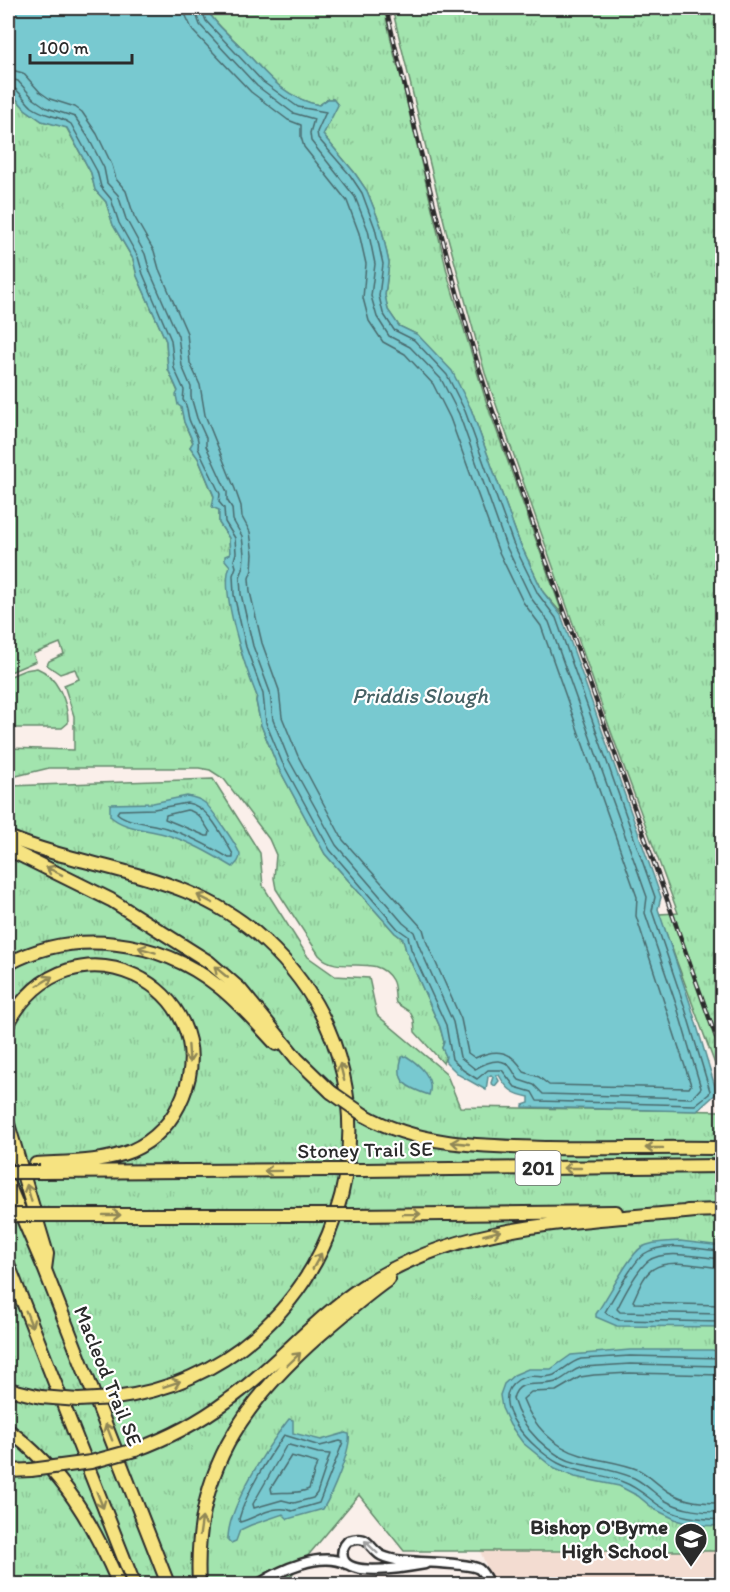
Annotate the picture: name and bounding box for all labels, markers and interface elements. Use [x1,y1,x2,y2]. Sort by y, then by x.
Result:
scale bar [30,27,132,65]
text: 100 m [39,37,89,59]
water label: Priddis Slough [352,682,488,709]
one-way arrow [46,865,64,876]
one-way arrow [196,893,214,904]
one-way arrow [138,944,157,955]
one-way arrow [213,965,229,978]
one-way arrow [36,974,53,986]
one-way arrow [184,1044,195,1063]
one-way arrow [335,1063,347,1082]
street label: Stoney Trail SE [297,1136,433,1163]
one-way arrow [450,1138,470,1149]
one-way arrow [645,1142,665,1154]
road number: 201 [516,1151,560,1185]
one-way arrow [562,1162,582,1174]
one-way arrow [263,1165,283,1177]
one-way arrow [23,1184,34,1203]
one-way arrow [401,1208,421,1220]
one-way arrow [102,1209,122,1221]
one-way arrow [482,1227,501,1239]
one-way arrow [311,1253,323,1270]
street label: Macleod Trail SE [69,1302,148,1450]
one-way arrow [24,1309,35,1327]
one-way arrow [286,1352,301,1366]
one-way arrow [162,1378,181,1389]
one-way arrow [103,1423,114,1442]
one-way arrow [96,1490,107,1509]
place label: Bishop O'Byrne High School [530,1514,669,1564]
one-way arrow [196,1517,207,1537]
school or university icon: Bishop O'Byrne High School [673,1521,709,1568]
one-way arrow [364,1539,378,1554]

